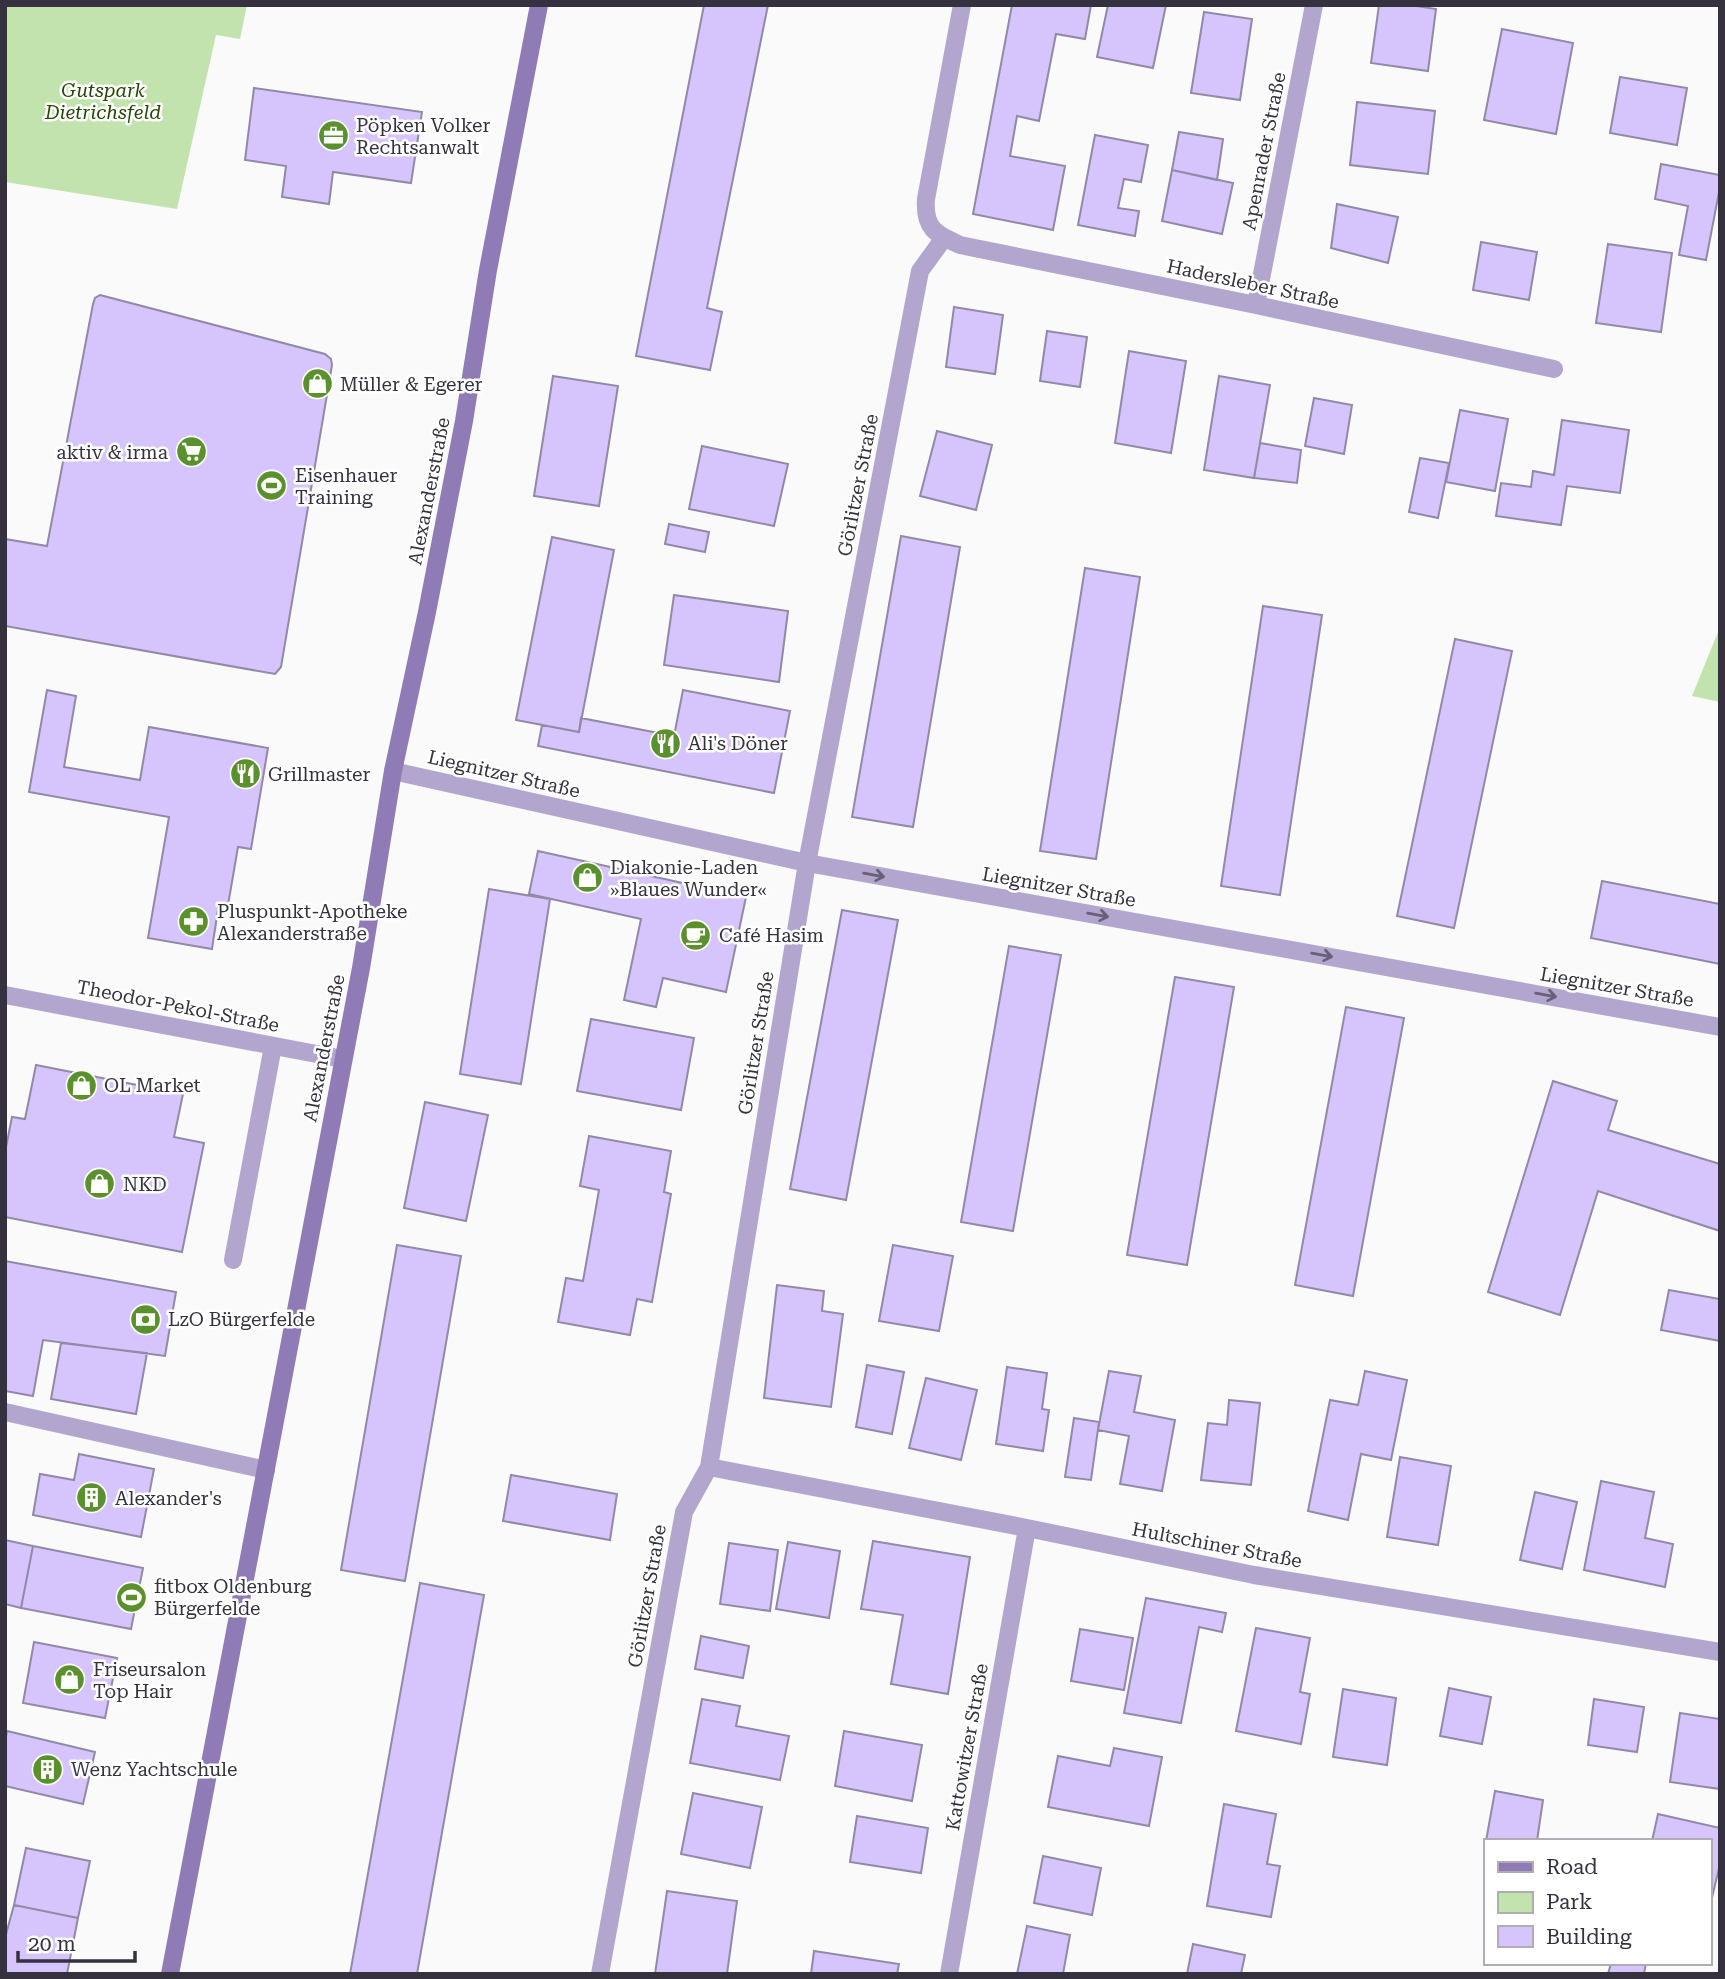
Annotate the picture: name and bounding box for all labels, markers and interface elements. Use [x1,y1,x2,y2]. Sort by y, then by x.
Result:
street label: Apenrader Straße [1237,70,1291,232]
park label: Gutspark Dietrichsfeld [44,79,161,124]
place label: Pöpken Volker Rechtsanwalt [356,114,491,159]
office icon: Pöpken Volker Rechtsanwalt [316,119,350,153]
street label: Hadersleber Straße [1165,254,1341,314]
shop icon: Müller & Egerer [300,367,334,401]
place label: Müller & Egerer [340,373,483,396]
street label: Görlitzer Straße [833,412,883,558]
street label: Alexanderstraße [403,415,455,567]
supermarket icon: aktiv & irma [174,435,208,469]
place label: aktiv & irma [56,441,169,464]
place label: Eisenhauer Training [295,464,397,509]
sports icon: Eisenhauer Training [255,469,289,503]
restaurant icon: Ali's Döner [648,726,682,760]
place label: Ali's Döner [688,732,788,755]
street label: Liegnitzer Straße [426,745,582,803]
restaurant icon: Grillmaster [228,757,262,791]
place label: Grillmaster [268,763,370,786]
place label: Diakonie-Laden »Blaues Wunder« [610,856,767,901]
shop icon: Diakonie-Laden »Blaues Wunder« [570,861,604,895]
street label: Liegnitzer Straße [980,862,1138,912]
one-way arrow [862,869,885,882]
place label: Pluspunkt-Apotheke Alexanderstraße [217,900,408,945]
pharmacy icon: Pluspunkt-Apotheke Alexanderstraße [177,905,211,939]
one-way arrow [1086,909,1109,922]
cafe icon: Café Hasim [679,918,713,952]
place label: Café Hasim [719,924,824,947]
one-way arrow [1310,949,1333,962]
street label: Liegnitzer Straße [1538,962,1696,1012]
street label: Görlitzer Straße [733,970,779,1116]
street label: Alexanderstraße [298,972,350,1124]
street label: Theodor-Pekol-Straße [75,975,281,1037]
one-way arrow [1534,989,1556,1003]
shop icon: OL Market [64,1068,98,1102]
place label: OL Market [104,1074,201,1097]
shop icon: NKD [83,1167,117,1201]
place label: NKD [123,1173,167,1196]
bank icon: LzO Bürgerfelde [128,1302,162,1336]
place label: LzO Bürgerfelde [168,1308,315,1331]
building icon: Alexander's [75,1481,109,1515]
place label: Alexander's [115,1487,222,1510]
street label: Hultschiner Straße [1130,1517,1304,1573]
street label: Görlitzer Straße [623,1523,671,1669]
place label: fitbox Oldenburg Bürgerfelde [154,1575,311,1620]
sports icon: fitbox Oldenburg Bürgerfelde [114,1580,148,1614]
place label: Friseursalon Top Hair [93,1658,206,1703]
street label: Kattowitzer Straße [941,1662,993,1832]
shop icon: Friseursalon Top Hair [53,1663,87,1697]
building icon: Wenz Yachtschule [31,1752,65,1786]
place label: Wenz Yachtschule [71,1758,237,1781]
legend [1484,1839,1711,1965]
text: Road [1546,1855,1598,1879]
text: Park [1546,1890,1592,1914]
scale bar [18,1920,135,1964]
text: Building [1546,1925,1632,1949]
text: 20 m [28,1932,76,1956]

